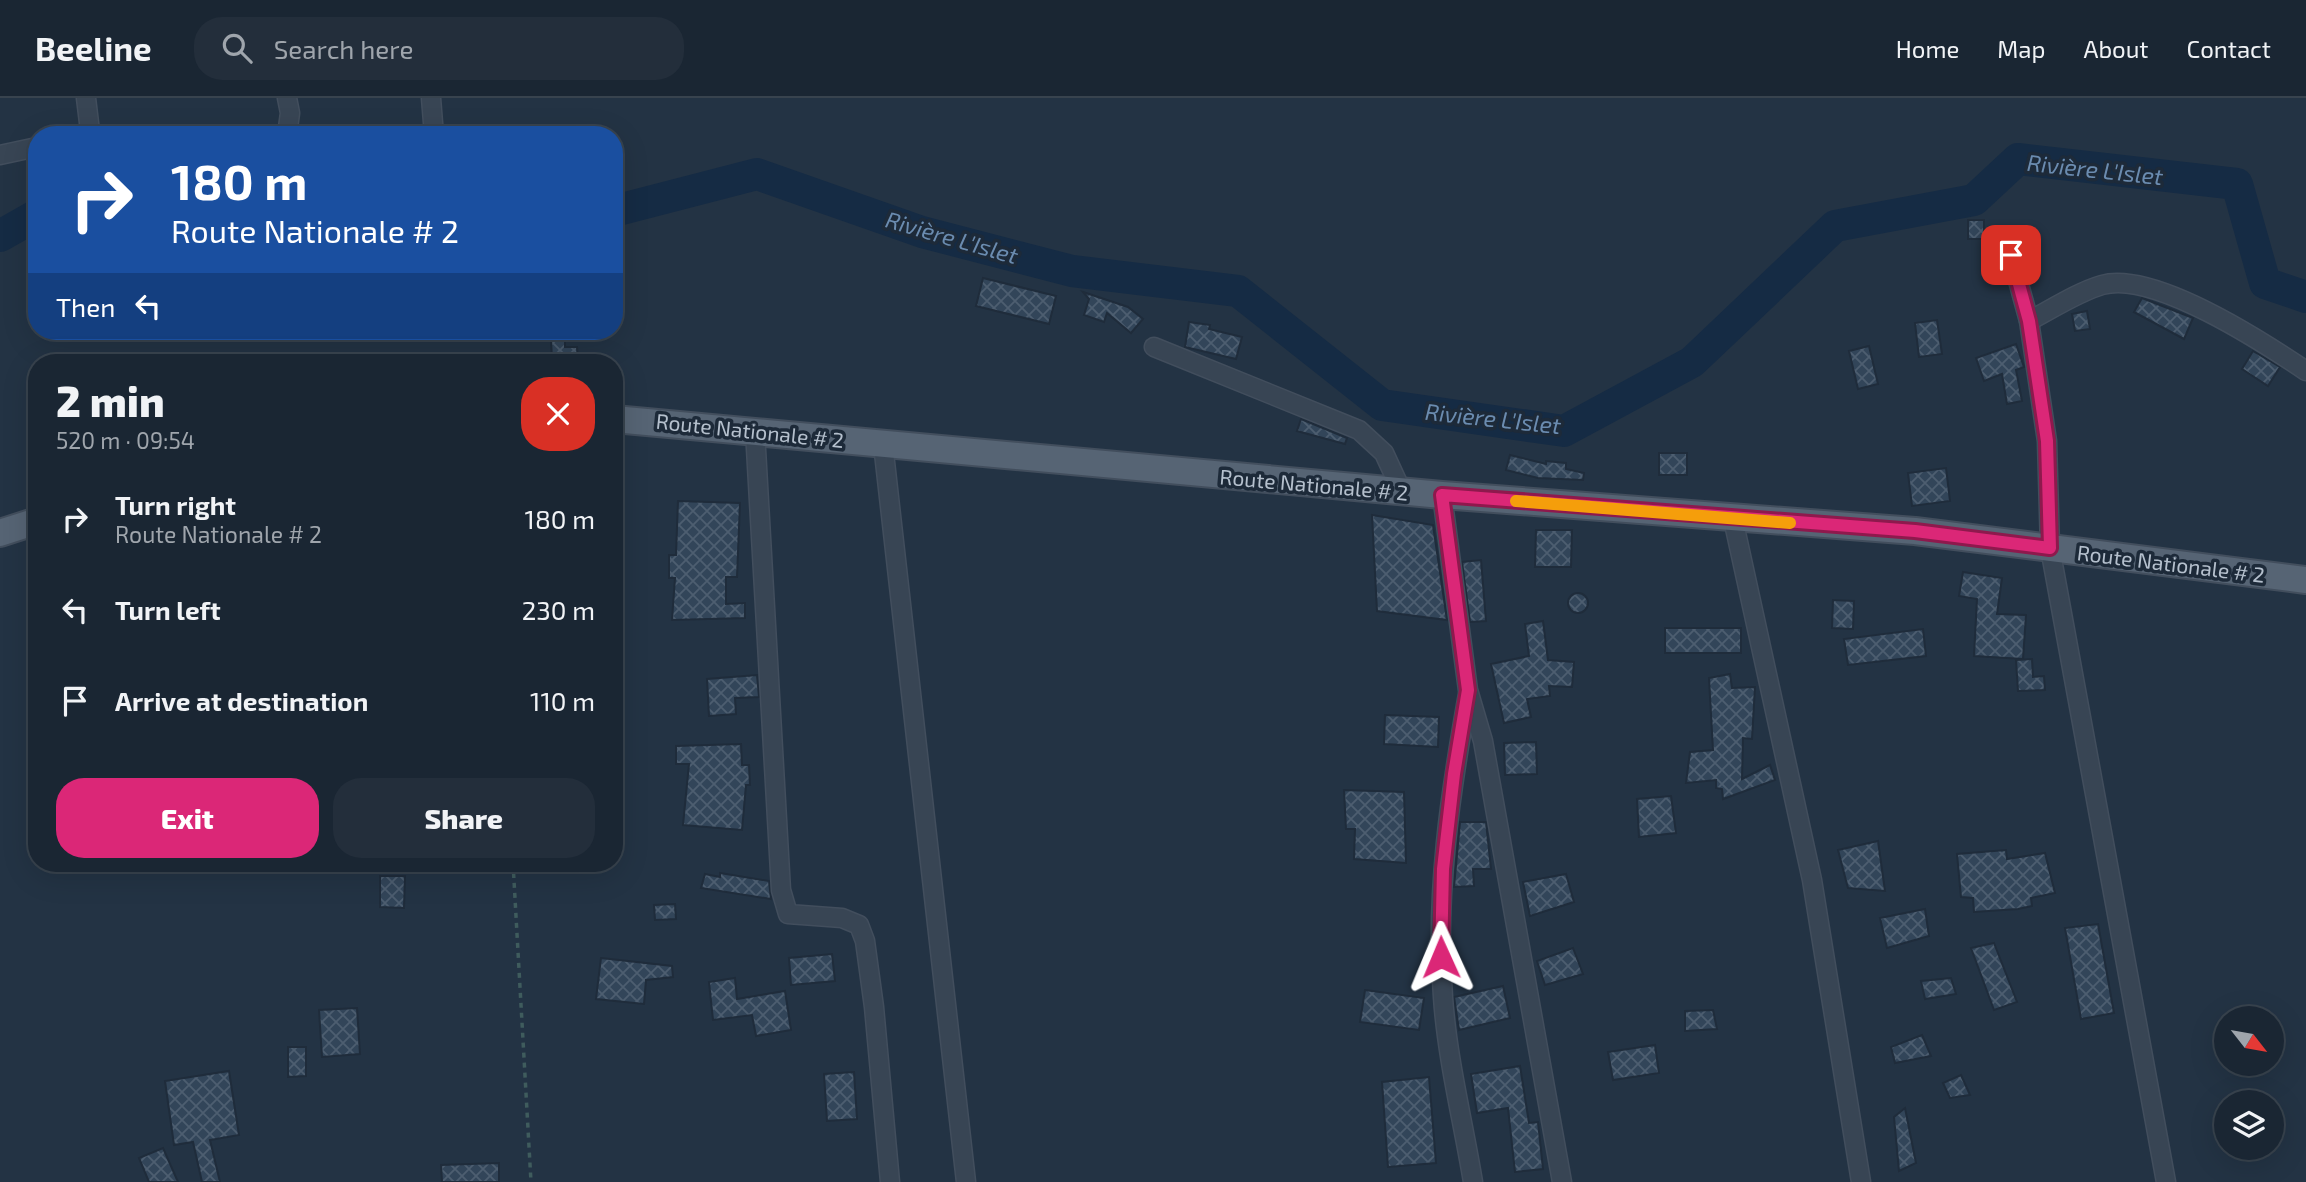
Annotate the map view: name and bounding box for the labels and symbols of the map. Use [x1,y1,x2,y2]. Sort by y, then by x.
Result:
water label: Rivière L'Islet [2026,148,2165,190]
water label: Rivière L'Islet [883,205,1022,269]
pin [1981,225,2041,285]
water label: Rivière L'Islet [1424,397,1563,439]
street label: Route Nationale # 2 [655,408,845,452]
street label: Route Nationale # 2 [1219,463,1409,505]
street label: Route Nationale # 2 [2076,539,2266,587]
position arrow [1404,920,1478,994]
north arrow [2214,1006,2284,1076]

